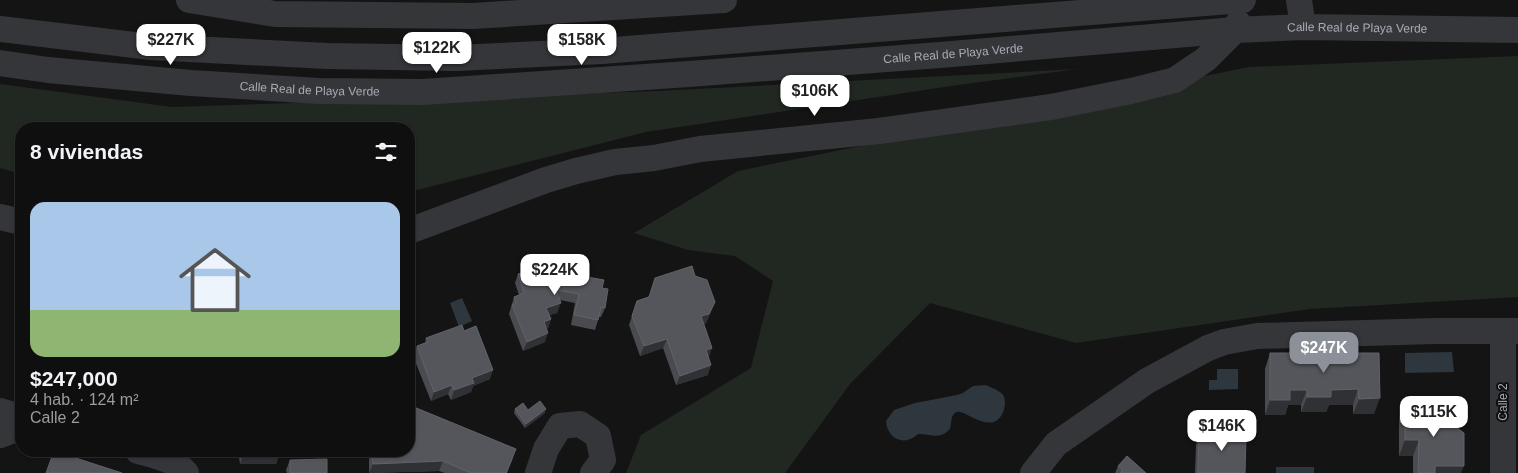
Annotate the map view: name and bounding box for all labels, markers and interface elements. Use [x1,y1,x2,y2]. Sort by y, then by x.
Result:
street label: Calle Real de Playa Verde [1287,20,1428,36]
pin: $227K [136,23,206,66]
pin: $158K [547,23,617,66]
text: $227K [147,31,195,48]
text: $158K [558,31,606,48]
pin: $122K [402,32,472,74]
text: $122K [413,39,461,56]
street label: Calle Real de Playa Verde [883,41,1024,66]
pin: $106K [780,74,850,117]
street label: Calle Real de Playa Verde [239,79,380,99]
text: $106K [791,82,839,99]
icon: filters [372,138,400,166]
text: 8 viviendas [30,140,143,163]
icon: home [170,235,260,325]
pin: $224K [520,254,590,296]
text: $224K [531,261,579,278]
pin: $247K [1289,332,1359,374]
text: $247K [1300,339,1348,356]
text: $247,000 [30,367,118,390]
street label: Calle 2 [1496,383,1510,421]
text: 4 hab. · 124 m² [30,391,139,408]
pin: $115K [1399,396,1469,438]
text: $115K [1411,403,1457,420]
text: Calle 2 [30,409,80,426]
pin: $146K [1187,410,1257,452]
text: $146K [1198,417,1246,434]

